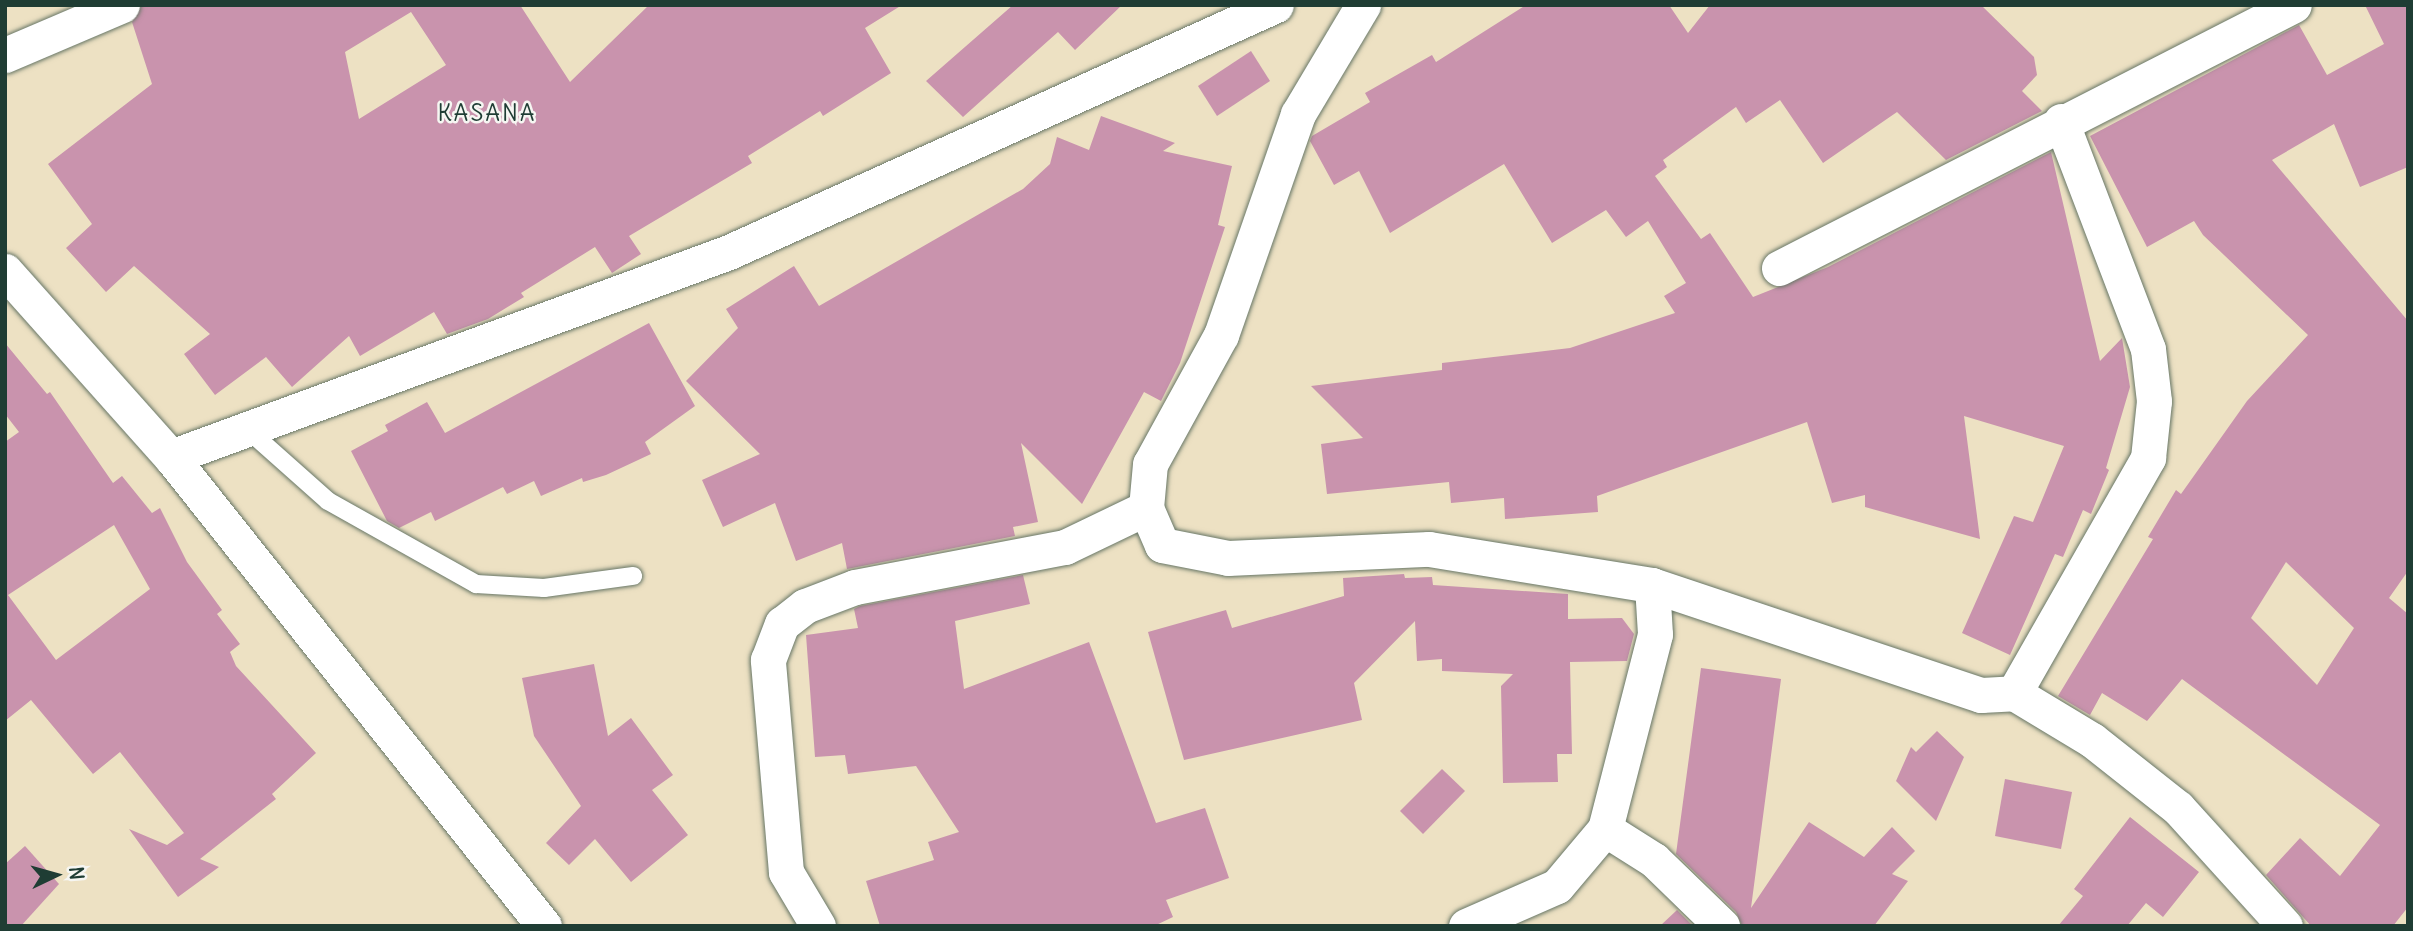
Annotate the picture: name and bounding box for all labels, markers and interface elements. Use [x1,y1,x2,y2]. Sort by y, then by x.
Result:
district label: KASANA [438,99,536,127]
north arrow [21,840,91,910]
text: N [64,866,89,881]

